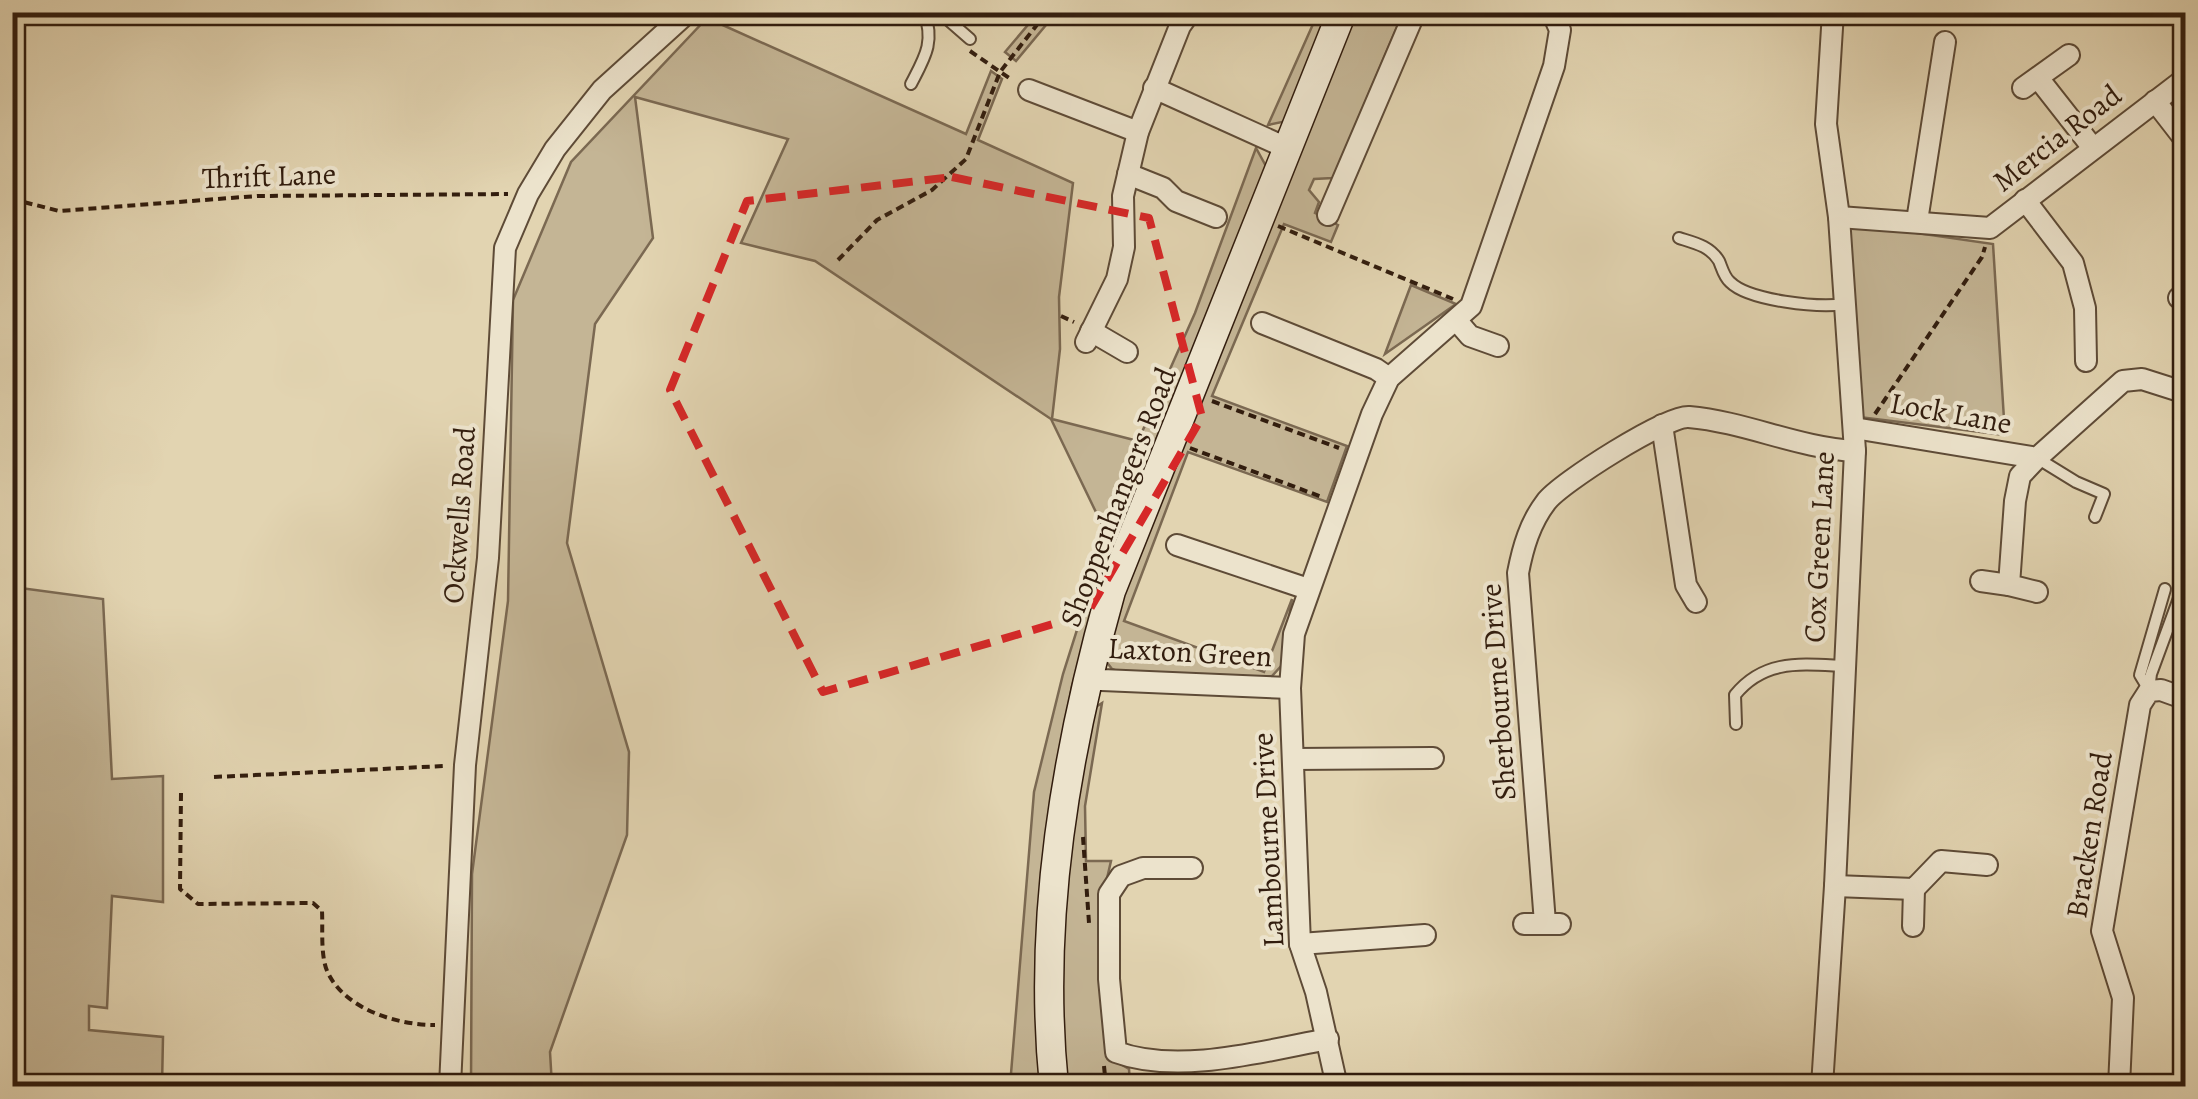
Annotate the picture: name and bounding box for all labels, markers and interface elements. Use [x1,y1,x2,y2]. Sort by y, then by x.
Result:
street label: Mercia Road [1984,75,2130,201]
street label: Thrift Lane [201,154,337,198]
street label: Shoppenhangers Road [1050,361,1186,633]
street label: Lock Lane [1887,383,2015,443]
street label: Ockwells Road [433,424,485,605]
street label: Cox Green Lane [1794,450,1844,644]
street label: Sherbourne Drive [1470,582,1526,802]
street label: Laxton Green [1107,628,1273,676]
street label: Lambourne Drive [1242,731,1294,949]
street label: Bracken Road [2056,748,2122,921]

